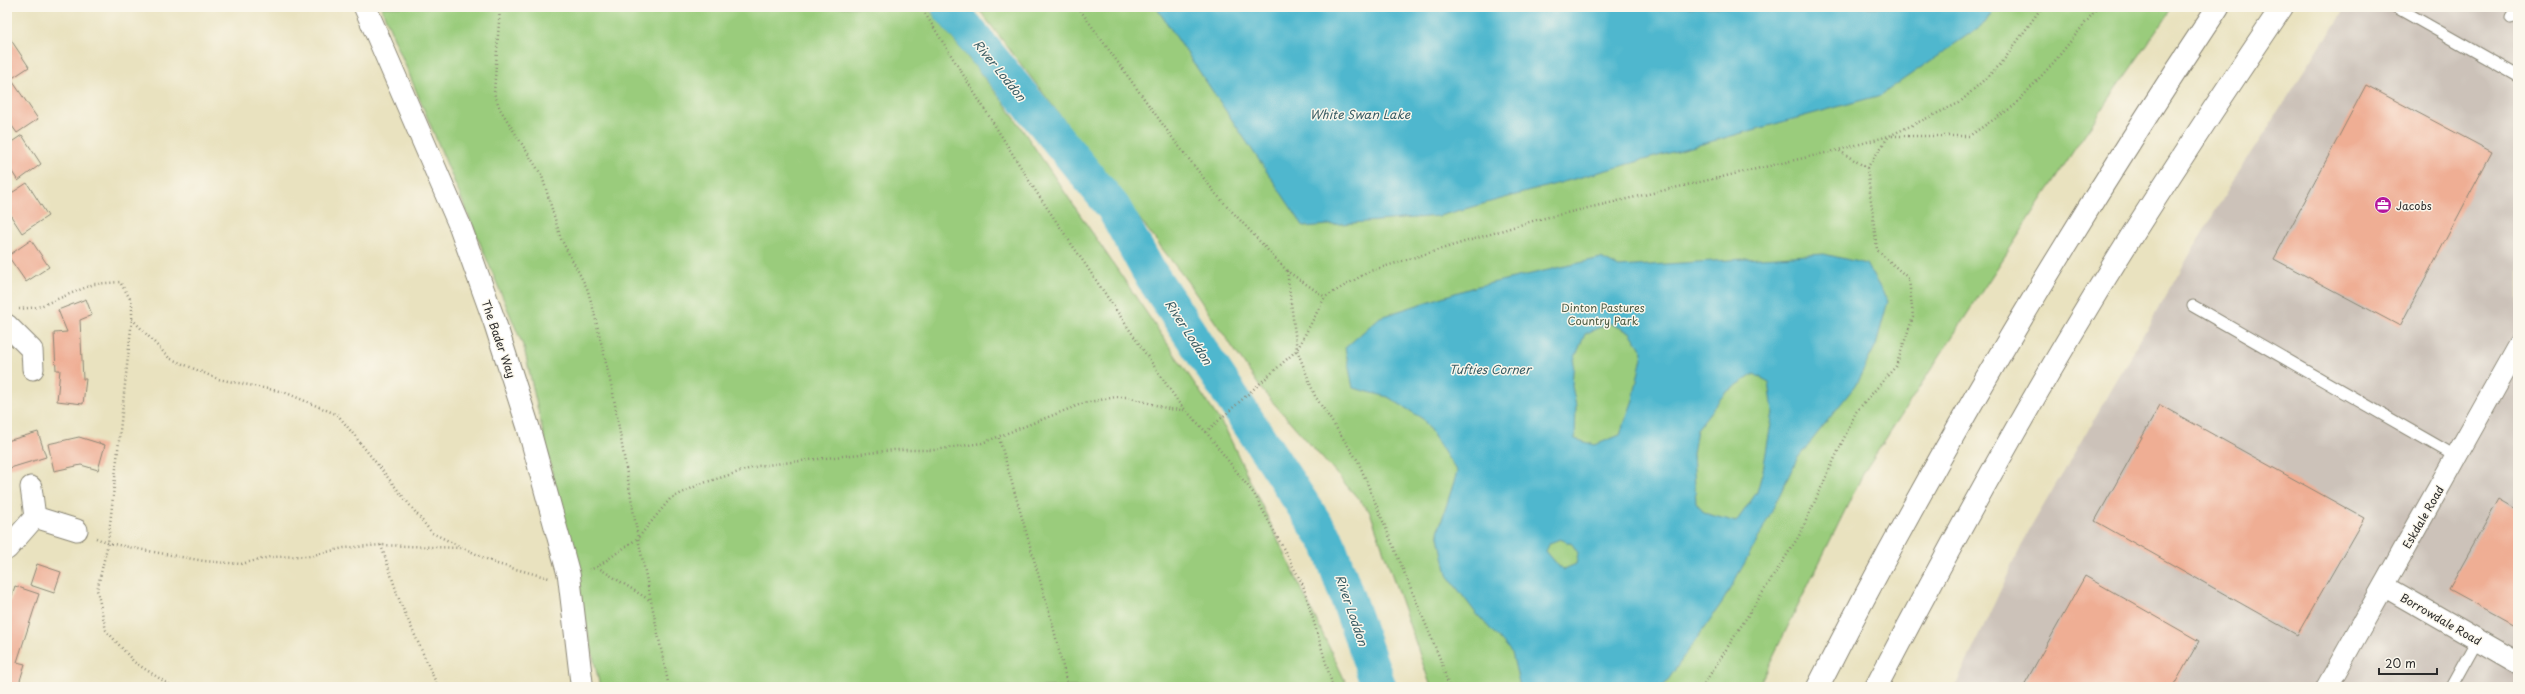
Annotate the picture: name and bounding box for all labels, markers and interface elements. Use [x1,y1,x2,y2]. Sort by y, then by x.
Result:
water label: River Loddon [970,35,1031,105]
water label: White Swan Lake [1310,105,1411,123]
office icon: Jacobs [2373,195,2393,215]
place label: Jacobs [2396,197,2432,214]
water label: River Loddon [1161,296,1217,369]
street label: The Bader Way [478,298,520,380]
park label: Dinton Pastures Country Park [1561,299,1645,329]
water label: Tufties Corner [1449,360,1533,378]
street label: Eskdale Road [2398,482,2448,552]
water label: River Loddon [1331,572,1373,649]
street label: Borrowdale Road [2397,589,2485,649]
scale bar [2379,650,2437,676]
text: 20 m [2385,654,2416,672]

